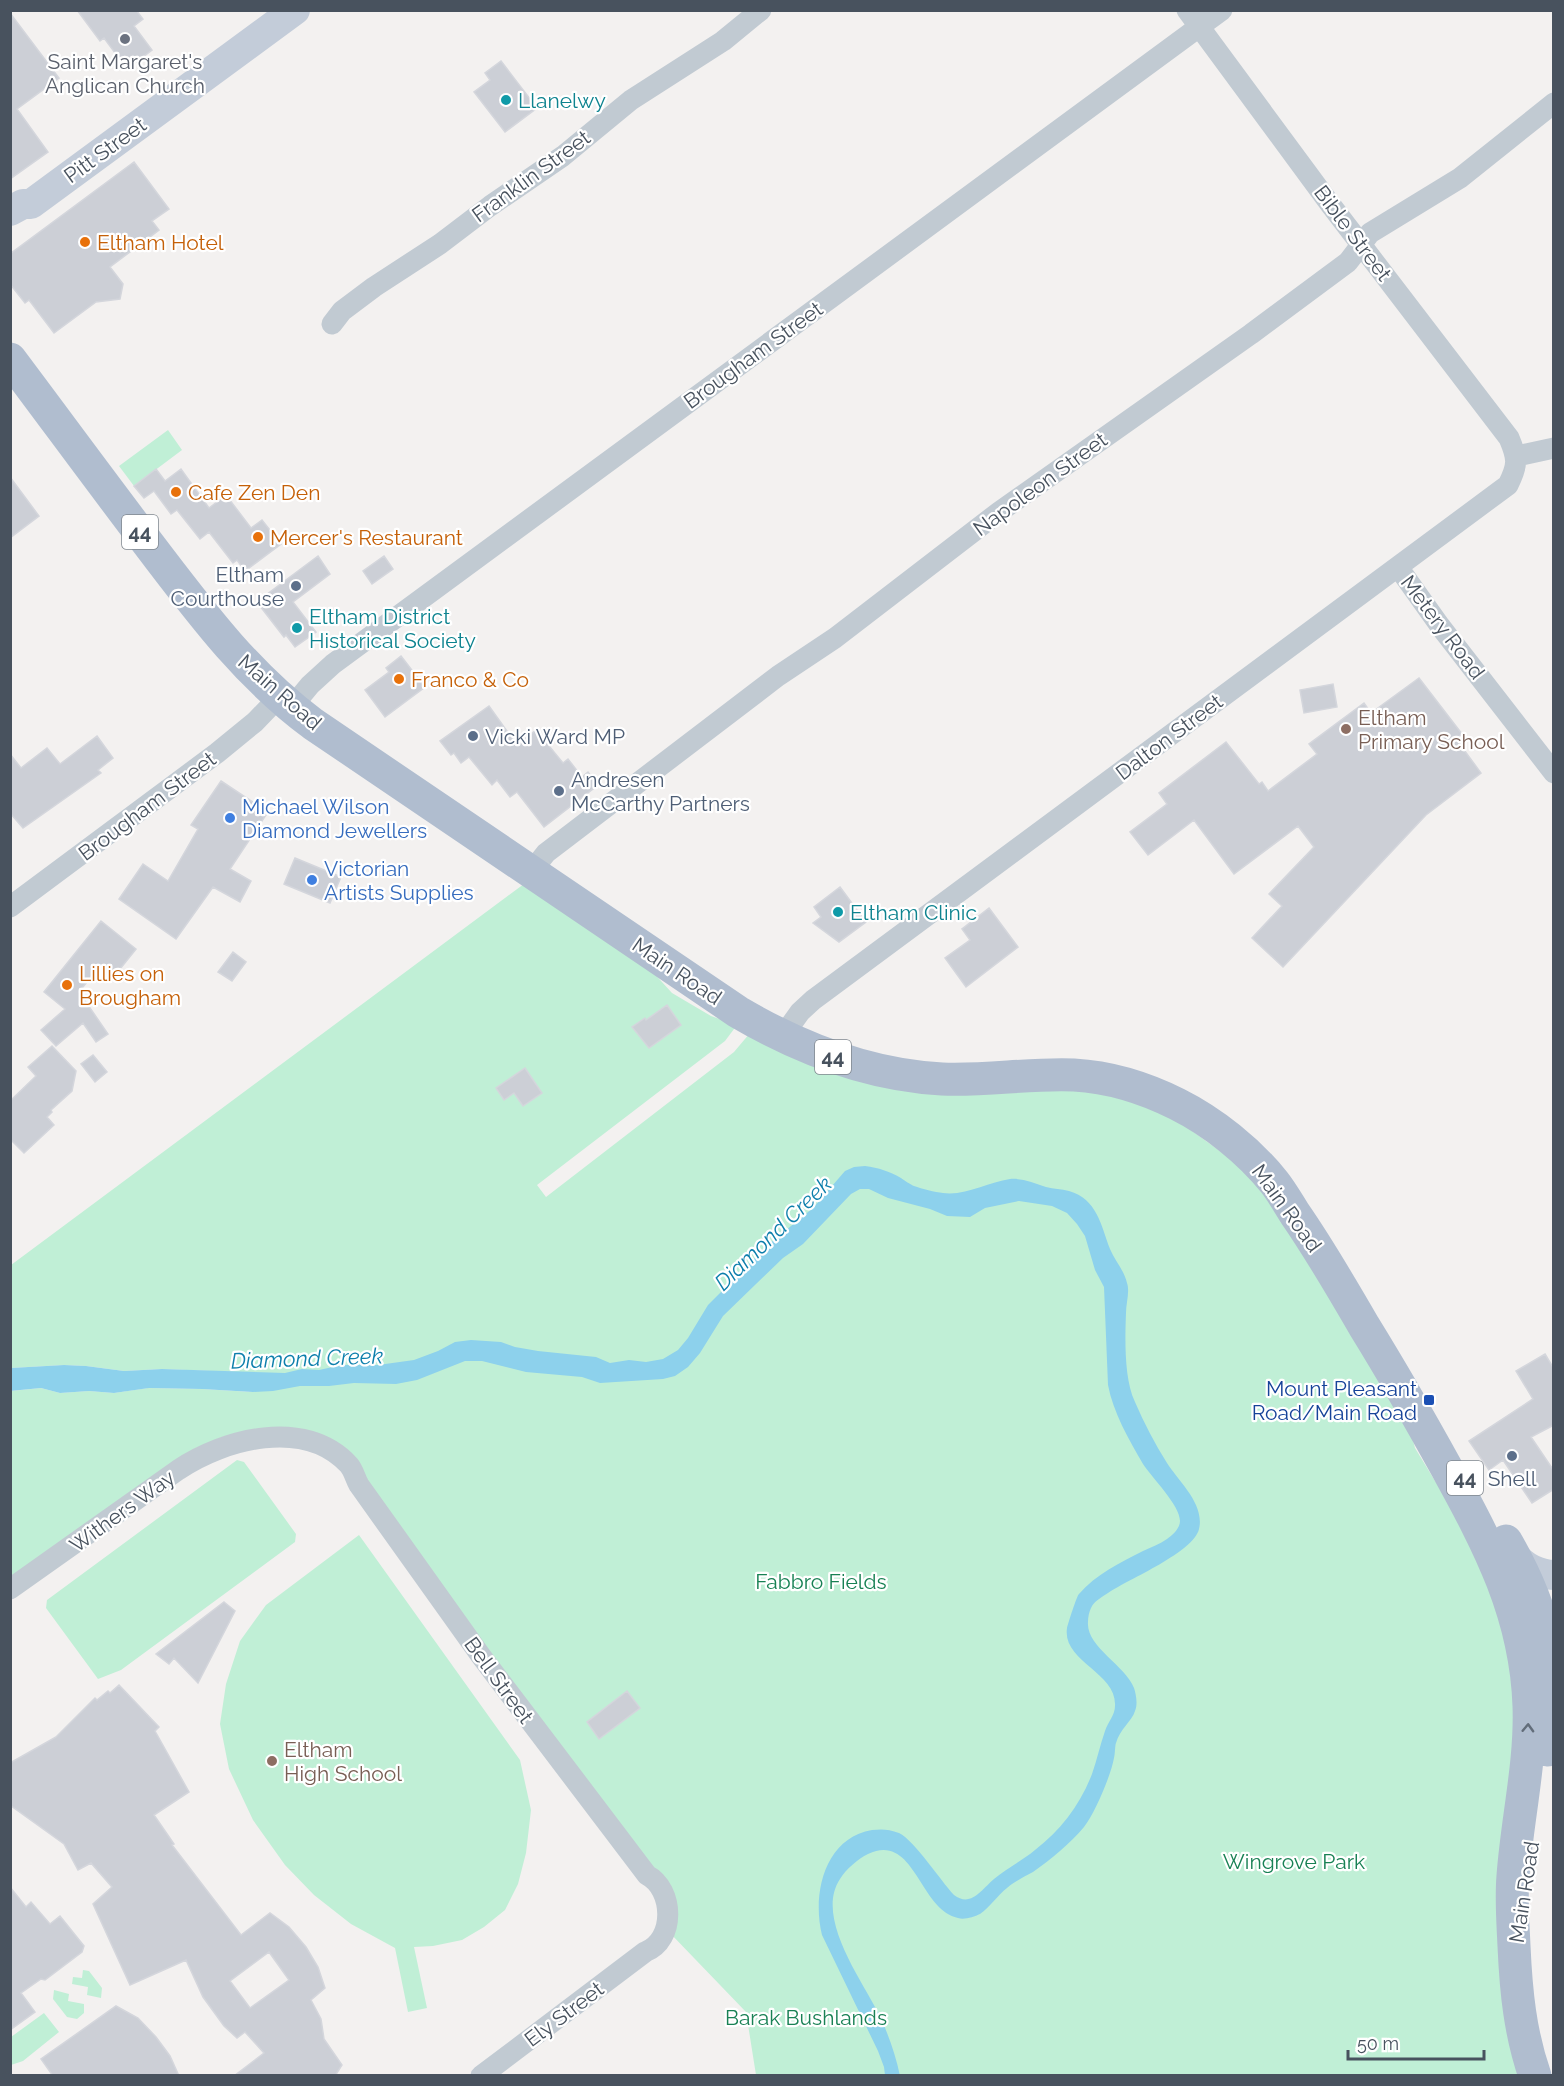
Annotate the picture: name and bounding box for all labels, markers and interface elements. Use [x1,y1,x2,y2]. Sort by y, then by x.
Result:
marker: Saint Margaret's Anglican Church [118,32,132,46]
place label: Saint Margaret's Anglican Church [45,49,205,98]
place label: Llanelwy [518,88,606,113]
marker: Llanelwy [499,93,513,107]
street label: Pitt Street [59,112,151,188]
street label: Franklin Street [467,125,595,227]
street label: Bible Street [1309,180,1397,286]
place label: Eltham Hotel [97,230,224,255]
marker: Eltham Hotel [78,235,92,249]
street label: Brougham Street [679,296,827,414]
street label: Napoleon Street [968,427,1112,541]
place label: Cafe Zen Den [188,480,320,505]
marker: Cafe Zen Den [169,485,183,499]
road number: 44 [122,515,158,549]
place label: Mercer's Restaurant [270,525,463,550]
marker: Mercer's Restaurant [251,530,265,544]
place label: Eltham Courthouse [171,562,284,611]
street label: Metery Road [1396,570,1490,684]
marker: Eltham Courthouse [289,579,303,593]
place label: Eltham District Historical Society [309,604,476,653]
marker: Eltham District Historical Society [290,621,304,635]
street label: Main Road [233,649,327,735]
place label: Franco & Co [411,667,529,692]
marker: Franco & Co [392,672,406,686]
street label: Dalton Street [1111,689,1227,785]
place label: Eltham Primary School [1358,705,1505,754]
marker: Eltham Primary School [1339,722,1353,736]
place label: Vicki Ward MP [485,724,625,749]
marker: Vicki Ward MP [466,729,480,743]
street label: Brougham Street [73,746,221,866]
place label: Andresen McCarthy Partners [571,767,750,816]
marker: Andresen McCarthy Partners [552,784,566,798]
place label: Michael Wilson Diamond Jewellers [242,794,427,843]
marker: Michael Wilson Diamond Jewellers [223,811,237,825]
place label: Victorian Artists Supplies [324,856,474,905]
marker: Victorian Artists Supplies [305,873,319,887]
place label: Eltham Clinic [850,900,977,925]
marker: Eltham Clinic [831,905,845,919]
street label: Main Road [628,932,726,1010]
place label: Lillies on Brougham [79,961,181,1010]
marker: Lillies on Brougham [60,978,74,992]
road number: 44 [815,1040,851,1074]
street label: Main Road [1247,1159,1327,1257]
water label: Diamond Creek [709,1170,837,1295]
water label: Diamond Creek [230,1342,384,1374]
place label: Mount Pleasant Road/Main Road [1252,1376,1417,1425]
marker: Mount Pleasant Road/Main Road [1422,1393,1436,1407]
marker: Shell [1505,1449,1519,1463]
road number: 44 [1447,1461,1483,1495]
street label: Withers Way [65,1465,179,1557]
place label: Shell [1488,1466,1537,1491]
park label: Fabbro Fields [755,1569,887,1594]
street label: Bell Street [459,1632,539,1728]
one-way arrow [1522,1723,1535,1732]
place label: Eltham High School [284,1737,402,1786]
marker: Eltham High School [265,1754,279,1768]
street label: Main Road [1504,1840,1544,1944]
park label: Wingrove Park [1223,1849,1365,1874]
street label: Ely Street [520,1976,608,2052]
park label: Barak Bushlands [725,2005,887,2030]
scale bar [1348,2023,1484,2061]
text: 50 m [1357,2033,1399,2054]

